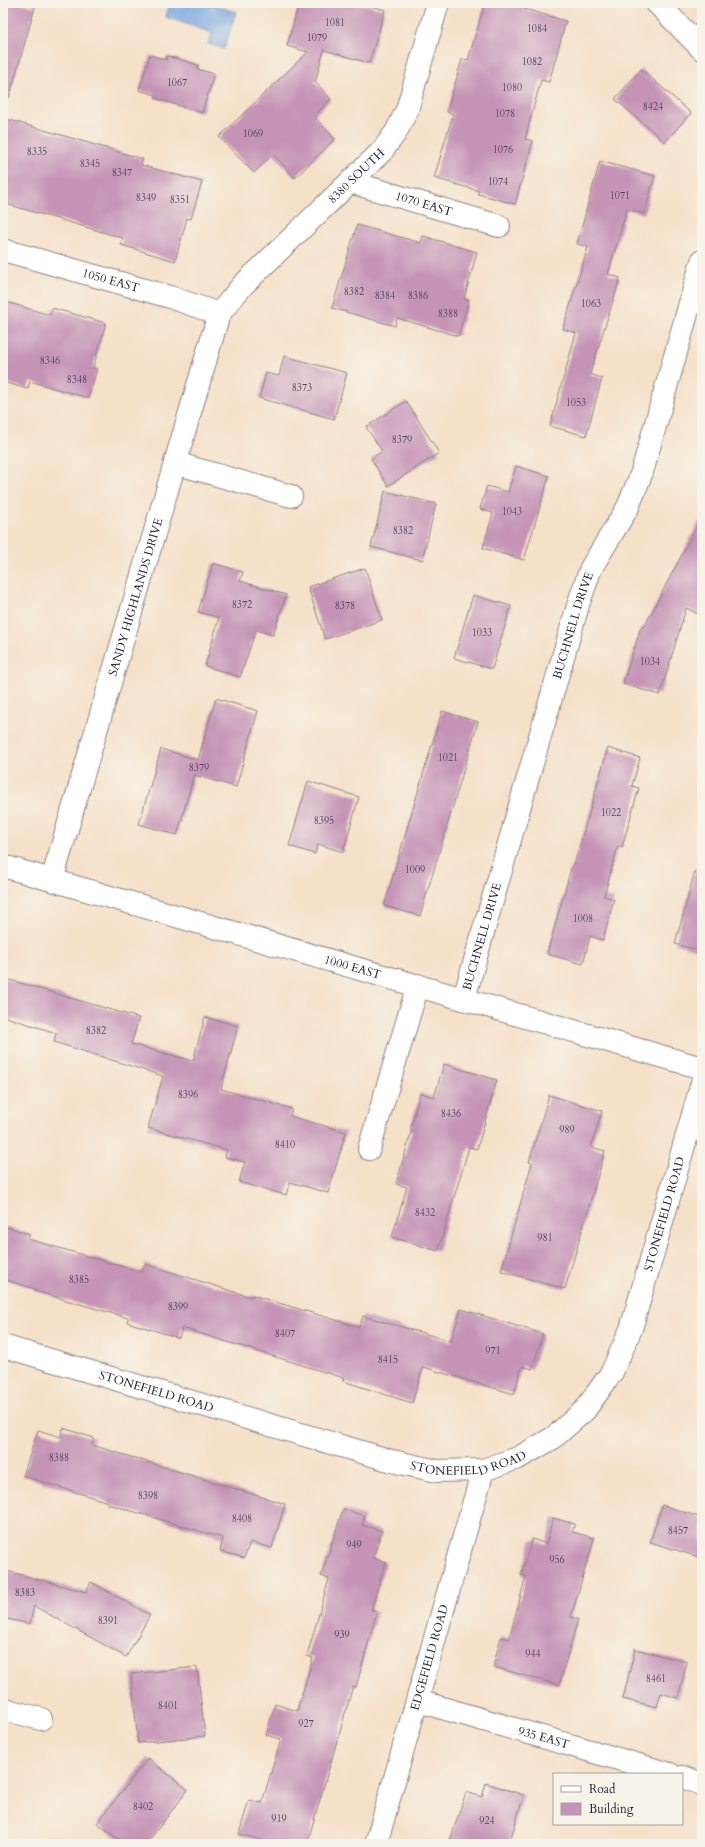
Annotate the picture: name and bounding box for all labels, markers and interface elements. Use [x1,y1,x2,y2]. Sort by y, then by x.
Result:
house number: 1081 [325,16,345,30]
house number: 1084 [527,22,547,36]
house number: 1079 [307,31,327,45]
house number: 1082 [522,55,542,69]
house number: 1067 [167,76,187,90]
house number: 1080 [502,81,522,95]
house number: 8424 [643,100,663,114]
house number: 1078 [495,107,515,121]
house number: 1069 [243,127,263,141]
house number: 1076 [493,143,513,157]
house number: 8335 [27,145,47,159]
street label: 8380 SOUTH [324,145,388,207]
house number: 8345 [80,157,100,171]
house number: 8347 [112,166,132,180]
house number: 1074 [488,175,508,189]
street label: 1070 EAST [393,188,454,220]
house number: 1071 [610,189,630,203]
house number: 8349 [136,191,156,205]
house number: 8351 [170,193,190,207]
street label: 1050 EAST [80,265,141,296]
house number: 8382 [344,285,364,299]
house number: 8384 [375,289,395,303]
house number: 8386 [408,289,428,303]
house number: 1063 [581,297,601,311]
house number: 8388 [438,307,458,321]
house number: 8346 [40,354,60,368]
house number: 8348 [67,373,87,387]
house number: 8373 [292,381,312,395]
house number: 1053 [566,396,586,410]
house number: 8379 [392,433,412,447]
house number: 1043 [502,505,522,519]
street label: SANDY HIGHLANDS DRIVE [105,516,166,678]
house number: 8382 [393,524,413,538]
street label: BUCHNELL DRIVE [549,570,597,681]
house number: 8372 [232,598,252,612]
house number: 8378 [335,599,355,613]
house number: 1033 [472,626,492,640]
house number: 1034 [640,655,660,669]
house number: 1021 [438,751,458,765]
house number: 8379 [189,761,209,775]
house number: 1022 [601,806,621,820]
house number: 8395 [314,814,334,828]
house number: 1009 [405,863,425,877]
street label: BUCHNELL DRIVE [459,881,505,992]
house number: 1008 [573,912,593,926]
street label: 1000 EAST [322,951,383,983]
house number: 8382 [86,1024,106,1038]
house number: 8396 [178,1088,198,1102]
house number: 8436 [441,1107,461,1121]
house number: 989 [559,1123,575,1137]
house number: 8410 [275,1138,295,1152]
street label: STONEFIELD ROAD [640,1155,688,1273]
house number: 8432 [415,1206,435,1220]
house number: 981 [537,1231,553,1245]
house number: 8385 [69,1273,89,1287]
house number: 8399 [168,1300,188,1314]
house number: 8407 [275,1327,295,1341]
house number: 971 [485,1344,501,1358]
house number: 8415 [378,1353,398,1367]
street label: STONEFIELD ROAD [97,1367,216,1416]
street label: STONEFIELD ROAD [409,1447,530,1479]
house number: 8388 [49,1451,69,1465]
house number: 8398 [138,1489,158,1503]
house number: 8408 [232,1512,252,1526]
house number: 8457 [668,1524,688,1538]
house number: 949 [346,1538,362,1552]
house number: 956 [549,1553,565,1567]
house number: 8383 [15,1586,35,1600]
street label: EDGEFIELD ROAD [407,1602,452,1712]
house number: 8391 [98,1614,118,1628]
house number: 939 [334,1628,350,1642]
house number: 944 [525,1647,541,1661]
house number: 8461 [646,1672,666,1686]
house number: 8401 [158,1699,178,1713]
house number: 927 [298,1717,314,1731]
street label: 935 EAST [516,1722,571,1752]
legend [553,1773,683,1825]
text: Road [589,1781,616,1797]
house number: 8402 [133,1800,153,1814]
text: Building [589,1801,634,1817]
house number: 919 [271,1812,287,1826]
house number: 924 [479,1814,495,1828]

